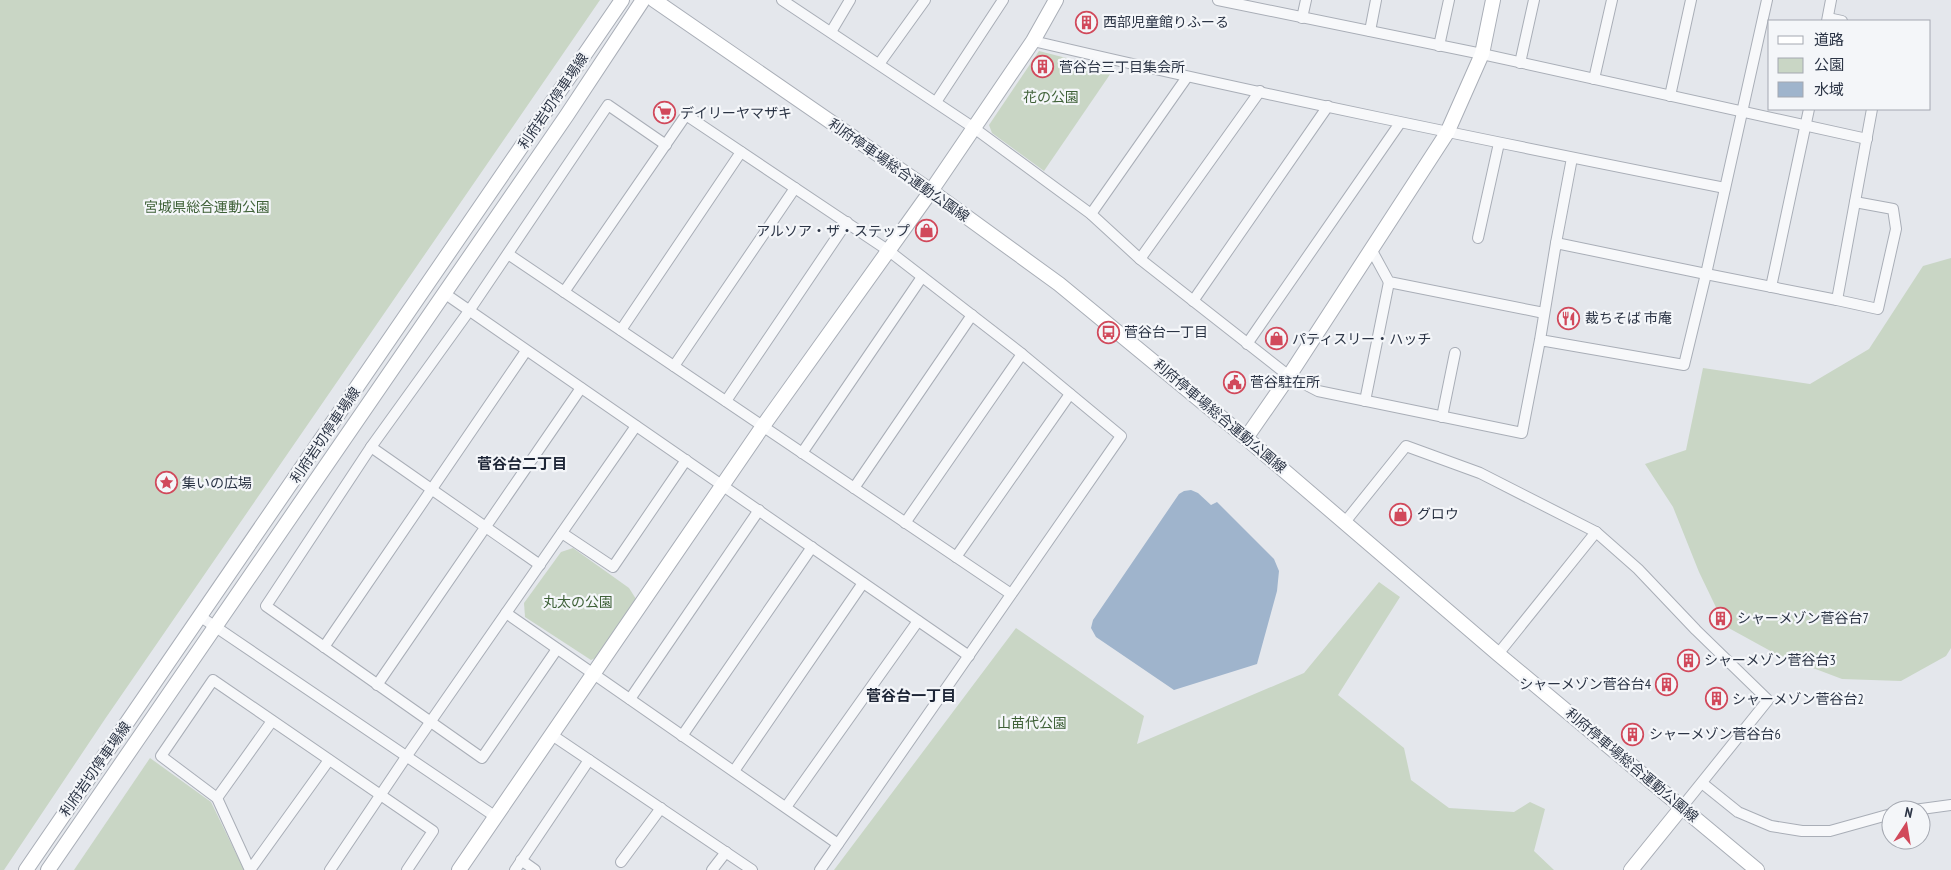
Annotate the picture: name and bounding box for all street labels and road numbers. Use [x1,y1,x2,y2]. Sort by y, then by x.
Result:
street label: 利府岩切停車場線 [514,50,592,152]
street label: 利府停車場総合運動公園線 [825,114,973,226]
street label: 利府停車場総合運動公園線 [1150,355,1290,477]
street label: 利府岩切停車場線 [286,384,364,486]
street label: 利府停車場総合運動公園線 [1562,704,1702,826]
street label: 利府岩切停車場線 [56,718,134,820]

